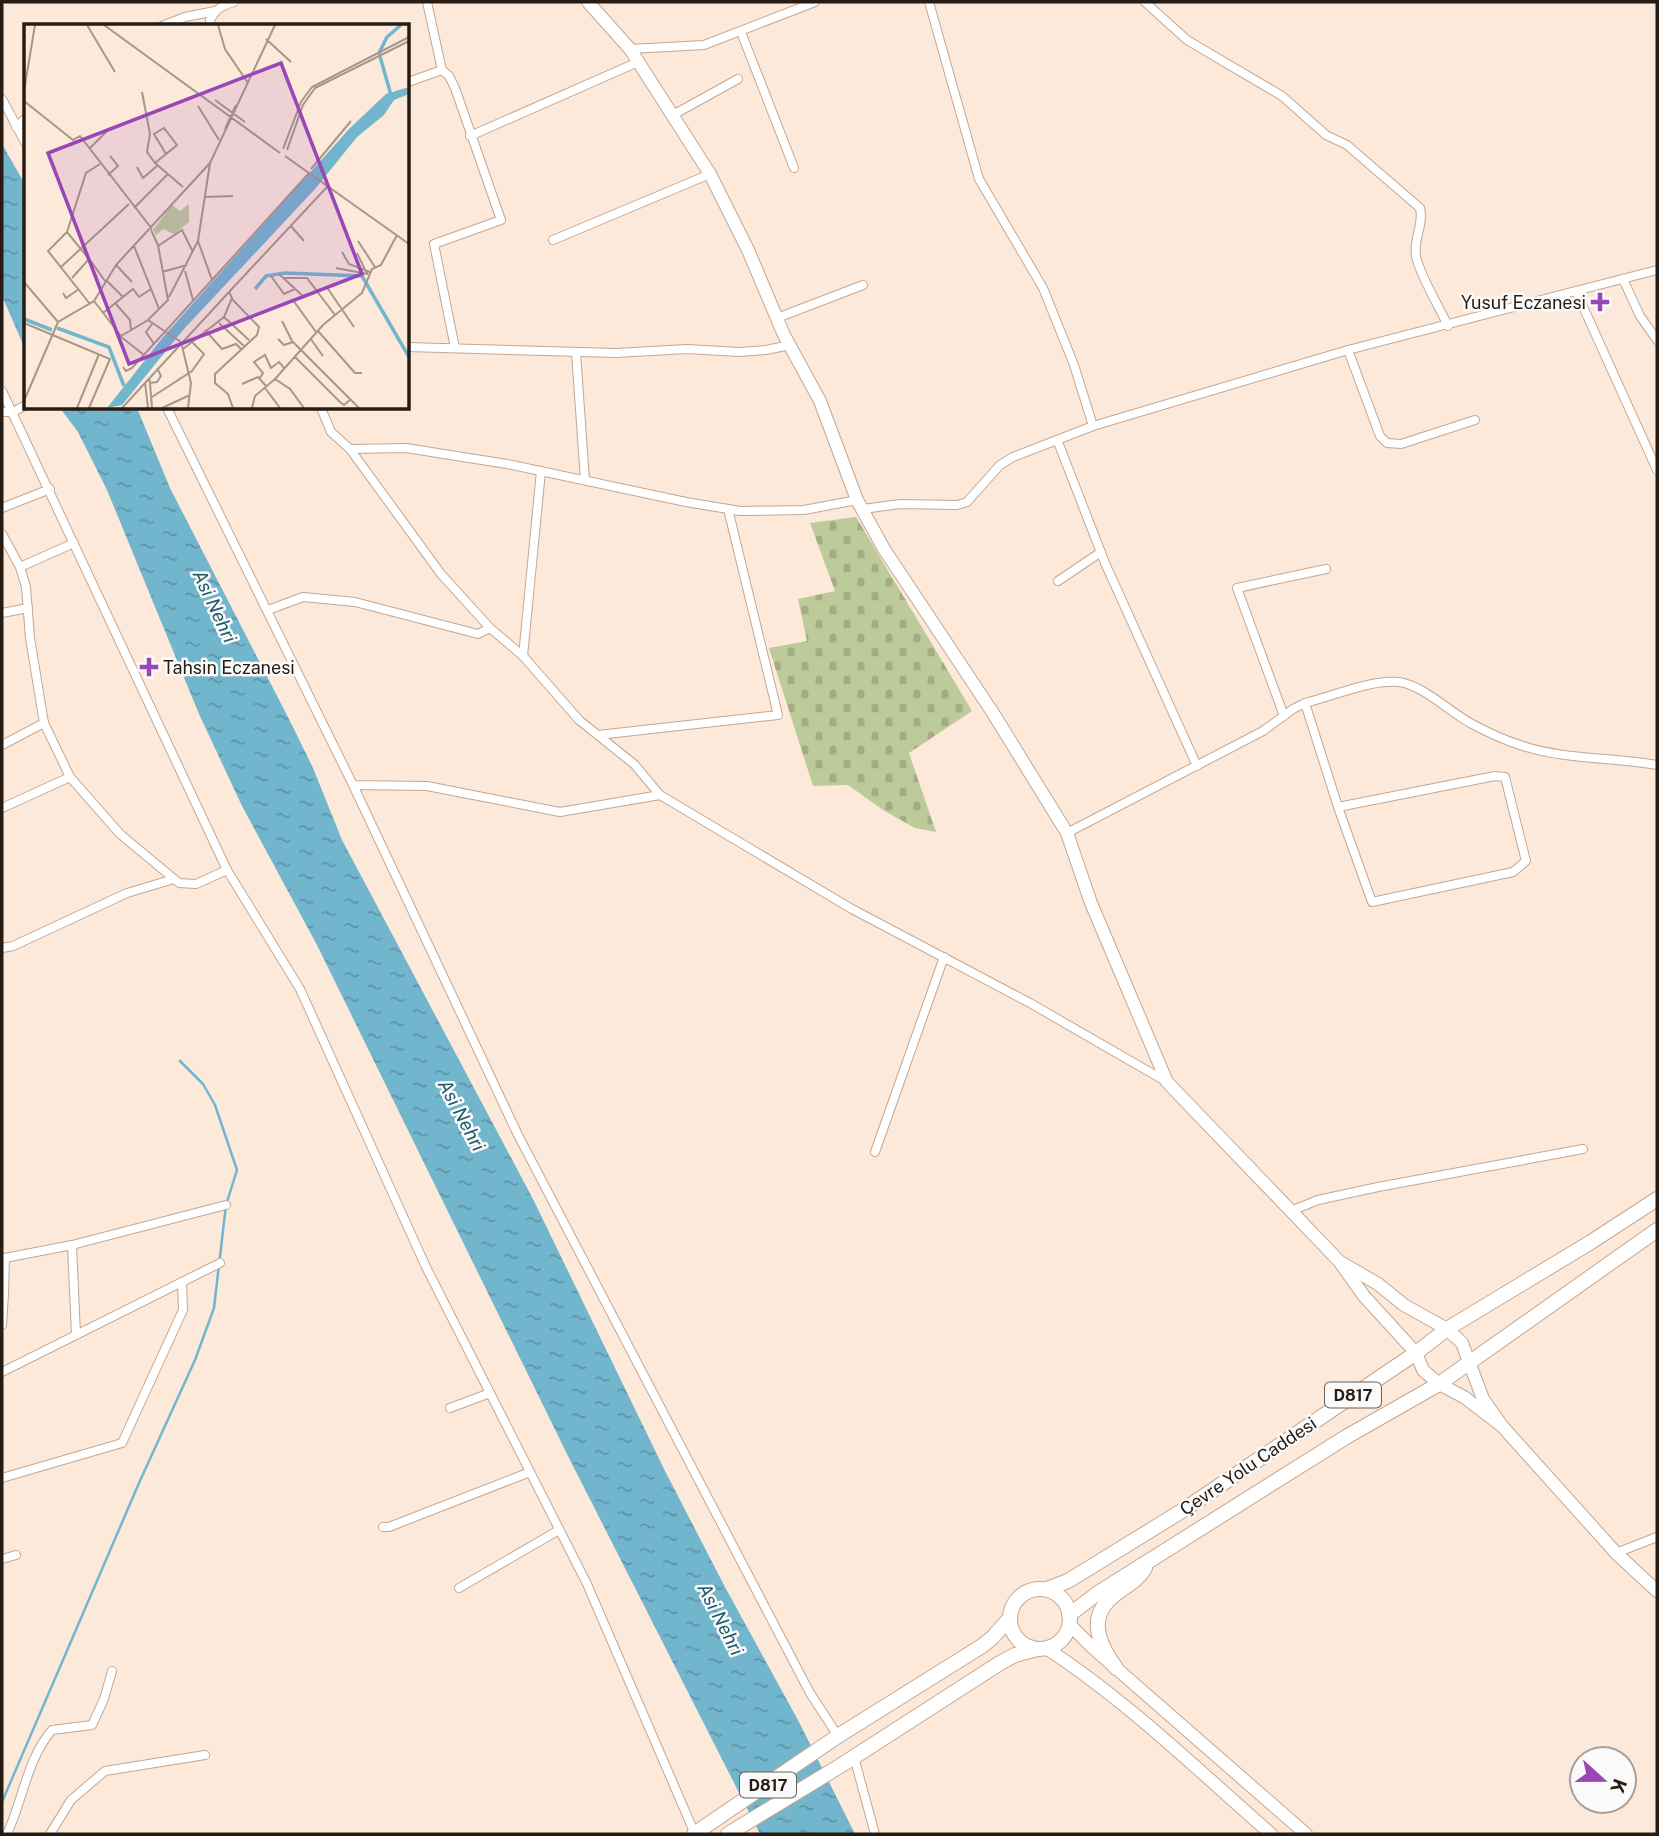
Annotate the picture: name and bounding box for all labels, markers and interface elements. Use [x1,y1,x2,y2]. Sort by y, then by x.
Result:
inset map [24,24,410,410]
place label: Yusuf Eczanesi [1461,292,1586,313]
marker: Yusuf Eczanesi [1592,294,1608,310]
water label: Asi Nehri [189,566,242,646]
place label: Tahsin Eczanesi [163,657,295,678]
marker: Tahsin Eczanesi [141,659,157,675]
water label: Asi Nehri [434,1075,490,1155]
road number: D817 [1325,1382,1381,1408]
street label: Çevre Yolu Caddesi [1176,1413,1320,1519]
water label: Asi Nehri [694,1579,749,1659]
north arrow [1568,1745,1638,1815]
road number: D817 [740,1772,796,1798]
text: K [1606,1776,1632,1797]

